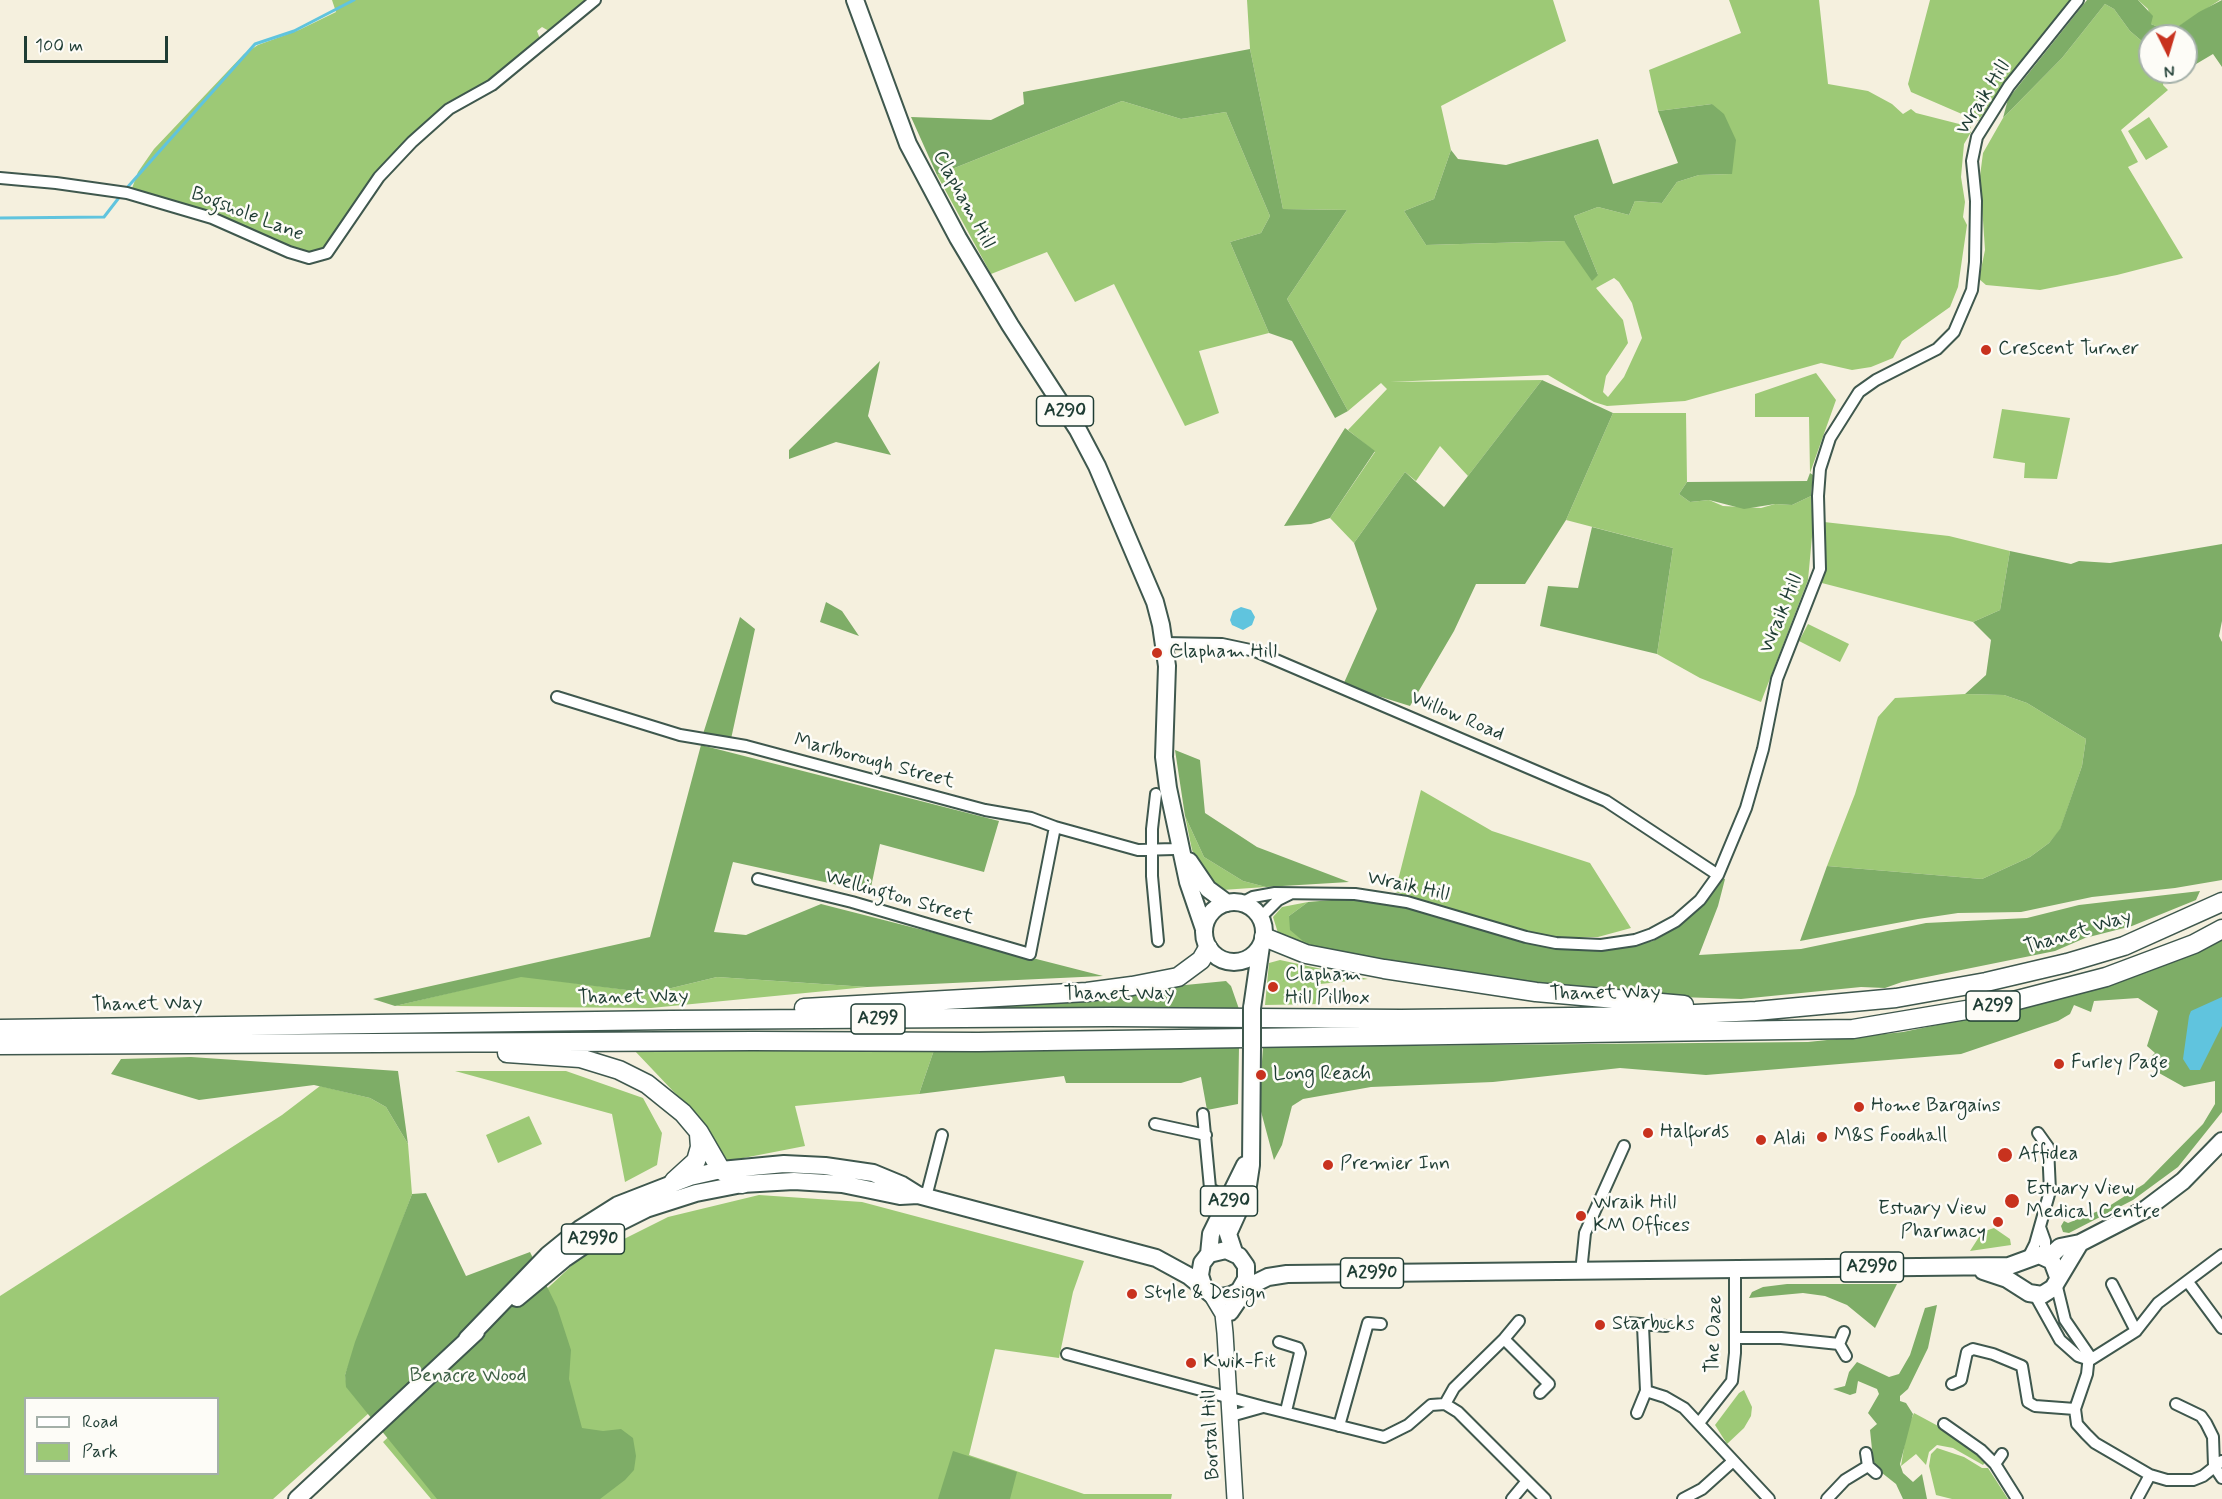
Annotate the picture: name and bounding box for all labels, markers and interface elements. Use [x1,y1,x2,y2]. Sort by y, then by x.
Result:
scale bar [27,24,171,62]
north arrow [2138,24,2198,84]
text: 100 m [35,34,83,58]
street label: Wraik Hill [1952,56,2016,140]
text: N [2163,60,2176,81]
street label: Clapham Hill [926,147,1000,253]
street label: Bogshole Lane [187,183,307,247]
place label: Crescent Turner [1998,338,2139,362]
marker: Crescent Turner [1979,343,1993,357]
road number: A290 [1036,396,1094,426]
street label: Wraik Hill [1755,571,1809,657]
place label: Clapham Hill [1169,641,1277,665]
marker: Clapham Hill [1150,646,1164,660]
street label: Willow Road [1407,687,1507,747]
street label: Marlborough Street [791,729,957,795]
street label: Wellington Street [822,865,976,931]
street label: Wraik Hill [1365,867,1451,907]
street label: Thanet Way [2021,905,2135,961]
place label: Clapham Hill Pillbox [1285,964,1370,1011]
marker: Clapham Hill Pillbox [1266,980,1280,994]
street label: Thanet Way [1549,981,1661,1007]
street label: Thanet Way [1063,983,1175,1007]
street label: Thanet Way [577,985,689,1011]
road number: A299 [1966,991,2020,1021]
street label: Thanet Way [91,992,203,1018]
road number: A299 [851,1004,905,1034]
place label: Furley Page [2071,1052,2168,1076]
marker: Furley Page [2052,1057,2066,1071]
place label: Long Reach [1273,1063,1371,1087]
marker: Long Reach [1254,1068,1268,1082]
place label: Home Bargains [1871,1095,2001,1119]
marker: Home Bargains [1852,1100,1866,1114]
place label: Halfords [1660,1121,1729,1145]
place label: M&S Foodhall [1834,1125,1947,1149]
marker: Halfords [1641,1126,1655,1140]
place label: Aldi [1773,1128,1806,1152]
marker: M&S Foodhall [1815,1130,1829,1144]
marker: Aldi [1754,1133,1768,1147]
place label: Affidea [2018,1143,2078,1167]
marker: Affidea [1996,1146,2014,1164]
place label: Premier Inn [1340,1153,1450,1177]
marker: Premier Inn [1321,1158,1335,1172]
place label: Estuary View Medical Centre [2026,1178,2160,1225]
road number: A290 [1200,1186,1258,1216]
place label: Wraik Hill KM Offices [1593,1192,1690,1239]
marker: Estuary View Medical Centre [2003,1192,2021,1210]
place label: Estuary View Pharmacy [1878,1198,1986,1245]
marker: Wraik Hill KM Offices [1574,1209,1588,1223]
marker: Estuary View Pharmacy [1991,1215,2005,1229]
road number: A2990 [562,1224,624,1254]
road number: A2990 [1840,1252,1904,1282]
road number: A2990 [1340,1258,1404,1288]
place label: Style & Design [1144,1282,1265,1306]
marker: Style & Design [1125,1287,1139,1301]
street label: The Oaze [1702,1294,1728,1374]
place label: Starbucks [1612,1313,1694,1337]
marker: Starbucks [1593,1318,1607,1332]
place label: Kwik-Fit [1203,1351,1276,1375]
marker: Kwik-Fit [1184,1356,1198,1370]
park label: Benacre Wood [409,1365,527,1389]
street label: Borstal Hill [1198,1389,1226,1481]
legend [24,1397,219,1475]
text: Road [82,1410,118,1434]
text: Park [82,1440,118,1464]

